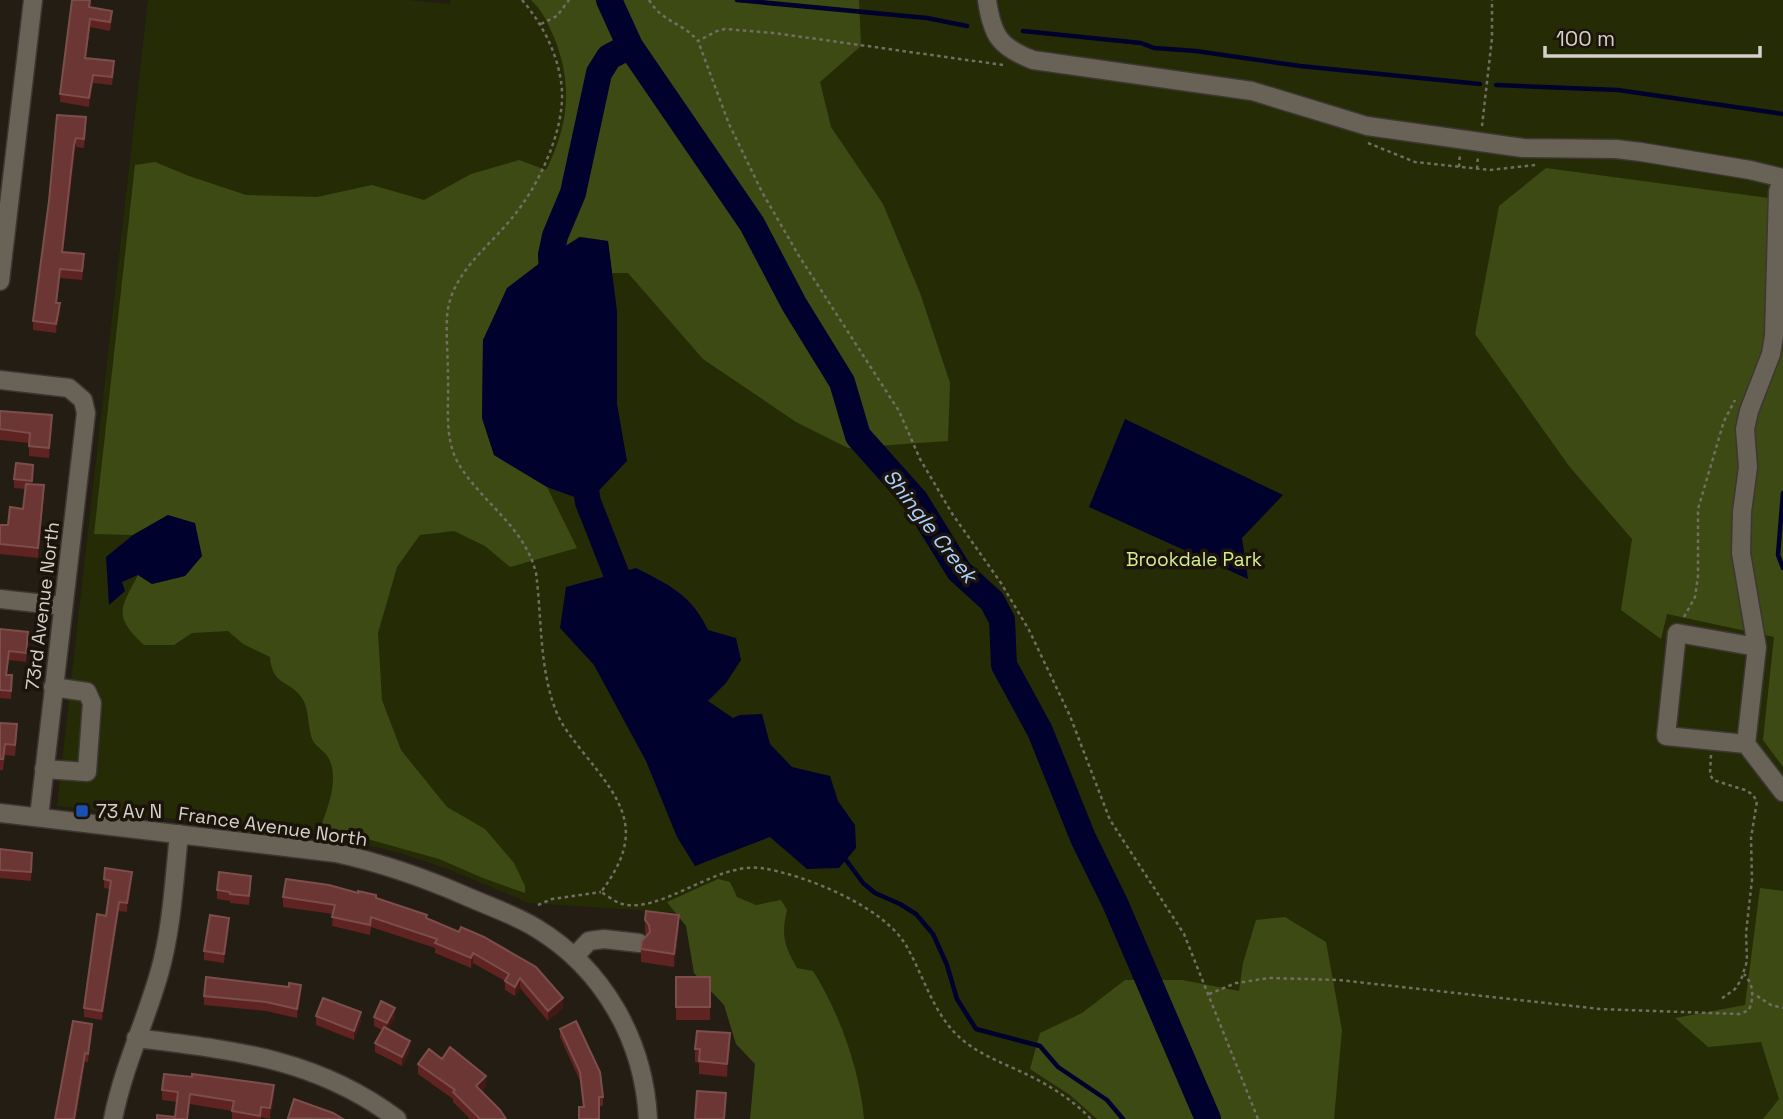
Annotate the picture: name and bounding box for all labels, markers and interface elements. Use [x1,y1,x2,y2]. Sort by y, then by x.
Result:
scale bar [1545,14,1760,58]
text: 100 m [1556,25,1615,52]
water label: Shingle Creek [877,463,985,590]
street label: 73rd Avenue North [20,520,65,692]
park label: Brookdale Park [1126,547,1262,572]
place label: 73 Av N [96,799,162,824]
street label: France Avenue North [177,801,369,852]
marker: 73 Av N [74,803,90,819]

